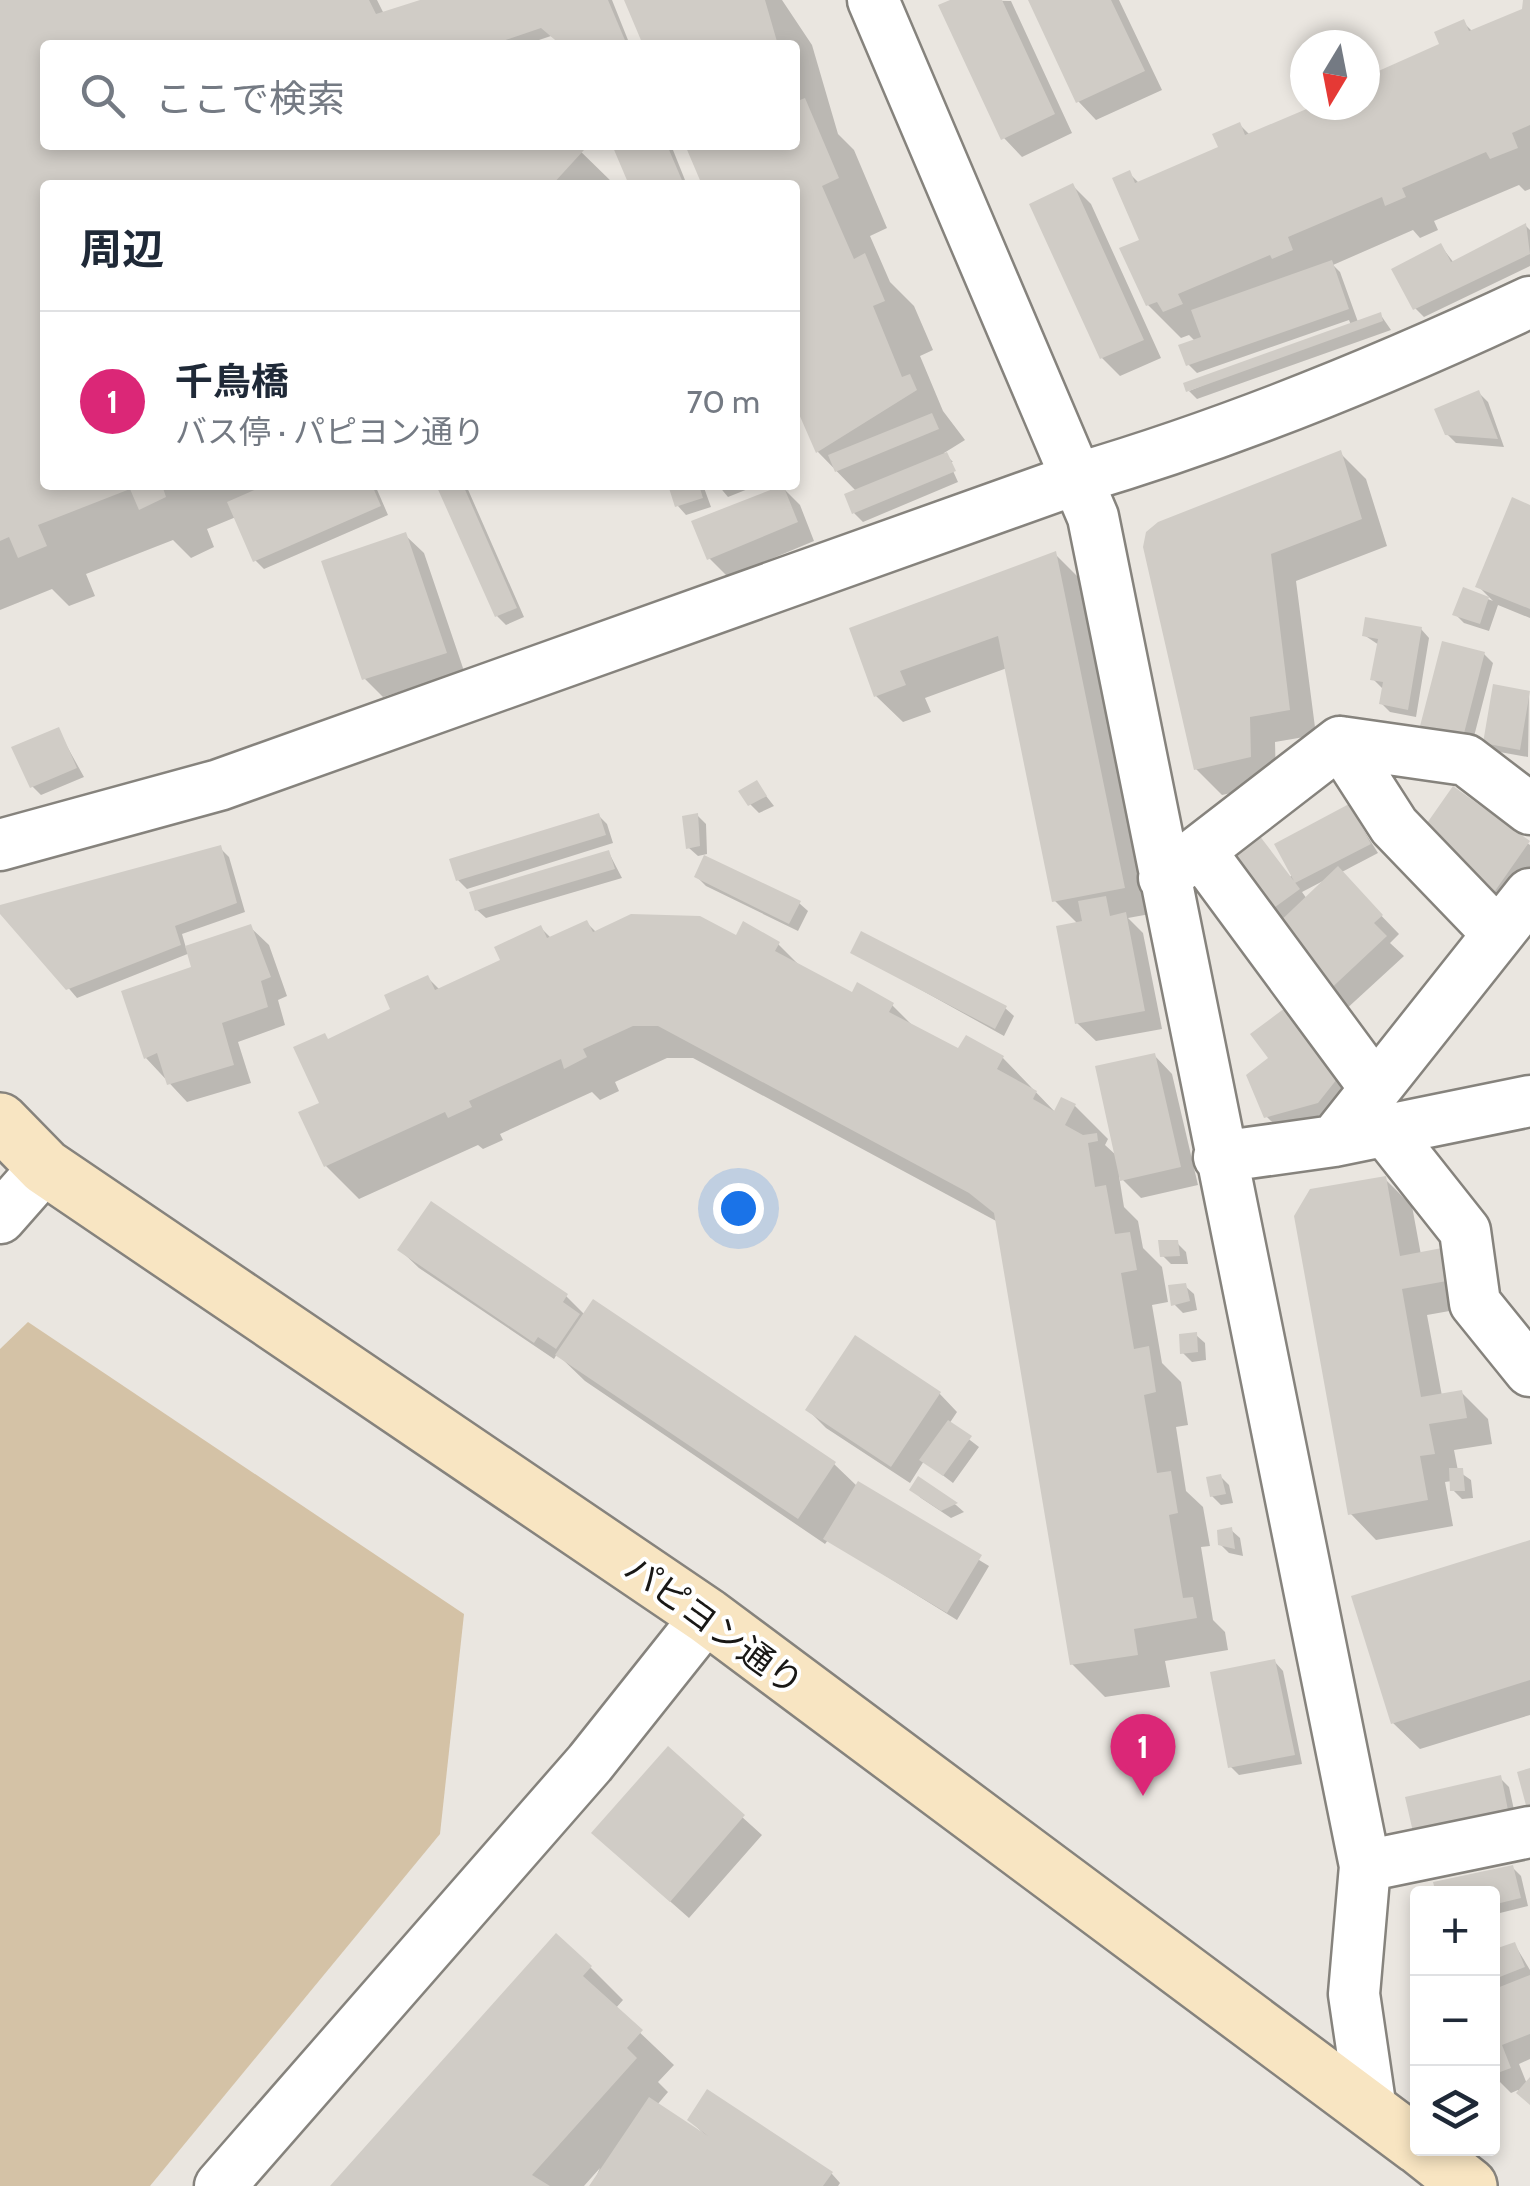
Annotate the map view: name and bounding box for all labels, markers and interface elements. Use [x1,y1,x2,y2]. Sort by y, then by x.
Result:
north arrow [1290,30,1380,120]
search box [40,40,800,150]
icon: search [75,68,130,123]
text: ここで検索 [155,75,345,122]
text: 周辺 [80,223,164,275]
text: 千鳥橋 [175,358,289,405]
text: 1 [107,382,118,421]
text: 70 m [687,382,760,421]
text: バス停 · パピヨン通り [175,412,485,451]
your location [713,1183,764,1234]
street label: パピヨン通り [616,1546,812,1704]
pin: 1 [1110,1714,1176,1796]
map controls [1410,1886,1500,2156]
button: + [1410,1886,1500,1976]
button: − [1410,1976,1500,2066]
button: layers [1410,2066,1500,2156]

